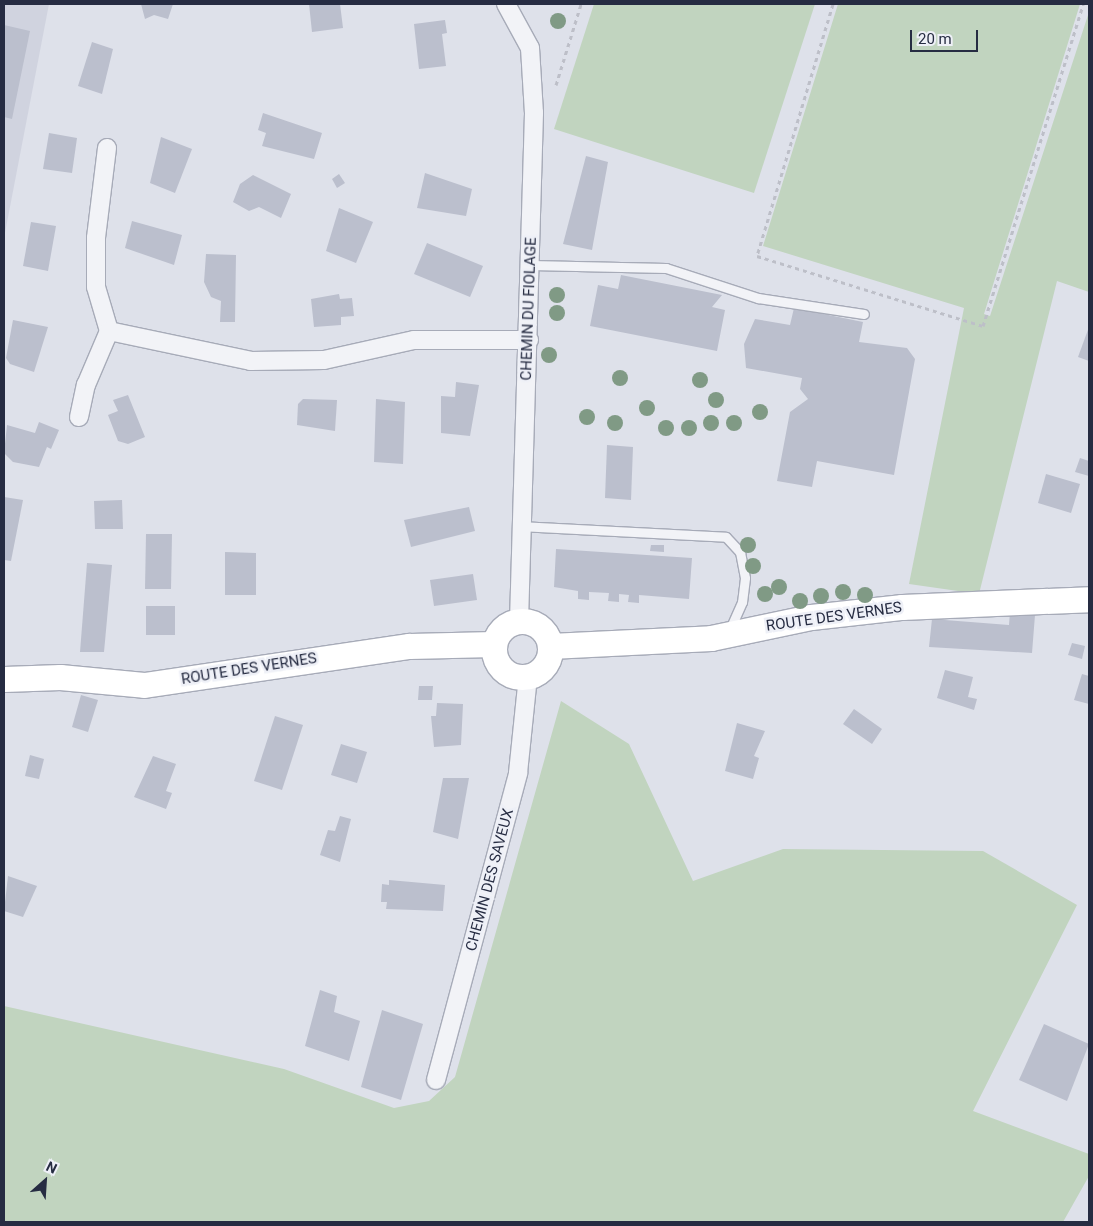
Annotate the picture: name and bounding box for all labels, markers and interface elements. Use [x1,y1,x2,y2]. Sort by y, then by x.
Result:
scale bar [913,20,980,52]
text: 20 m [918,30,952,48]
street label: CHEMIN DU FIOLAGE [518,237,540,381]
street label: ROUTE DES VERNES [765,599,903,635]
street label: ROUTE DES VERNES [180,649,318,689]
street label: CHEMIN DES SAVEUX [462,807,518,953]
north arrow [20,1156,70,1206]
text: N [44,1158,60,1177]

